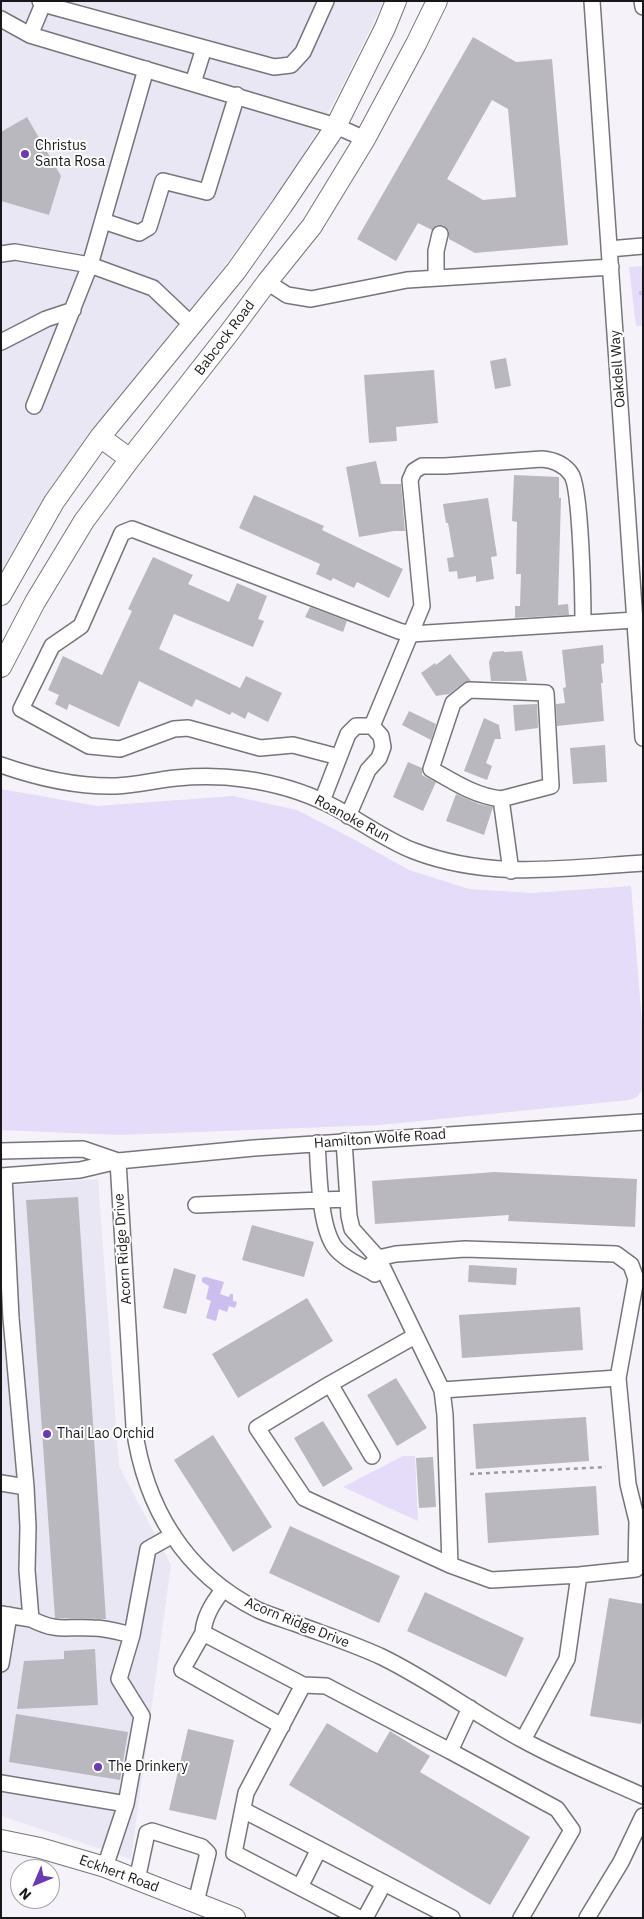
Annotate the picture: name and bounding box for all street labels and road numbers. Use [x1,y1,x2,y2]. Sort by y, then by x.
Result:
street label: Babcock Road [191,297,259,379]
street label: Oakdell Way [607,330,629,408]
street label: Roanoke Run [311,792,393,846]
street label: Hamilton Wolfe Road [313,1126,447,1152]
street label: Acorn Ridge Drive [111,1193,135,1305]
street label: Acorn Ridge Drive [242,1594,352,1652]
street label: Eckhert Road [77,1852,161,1896]

